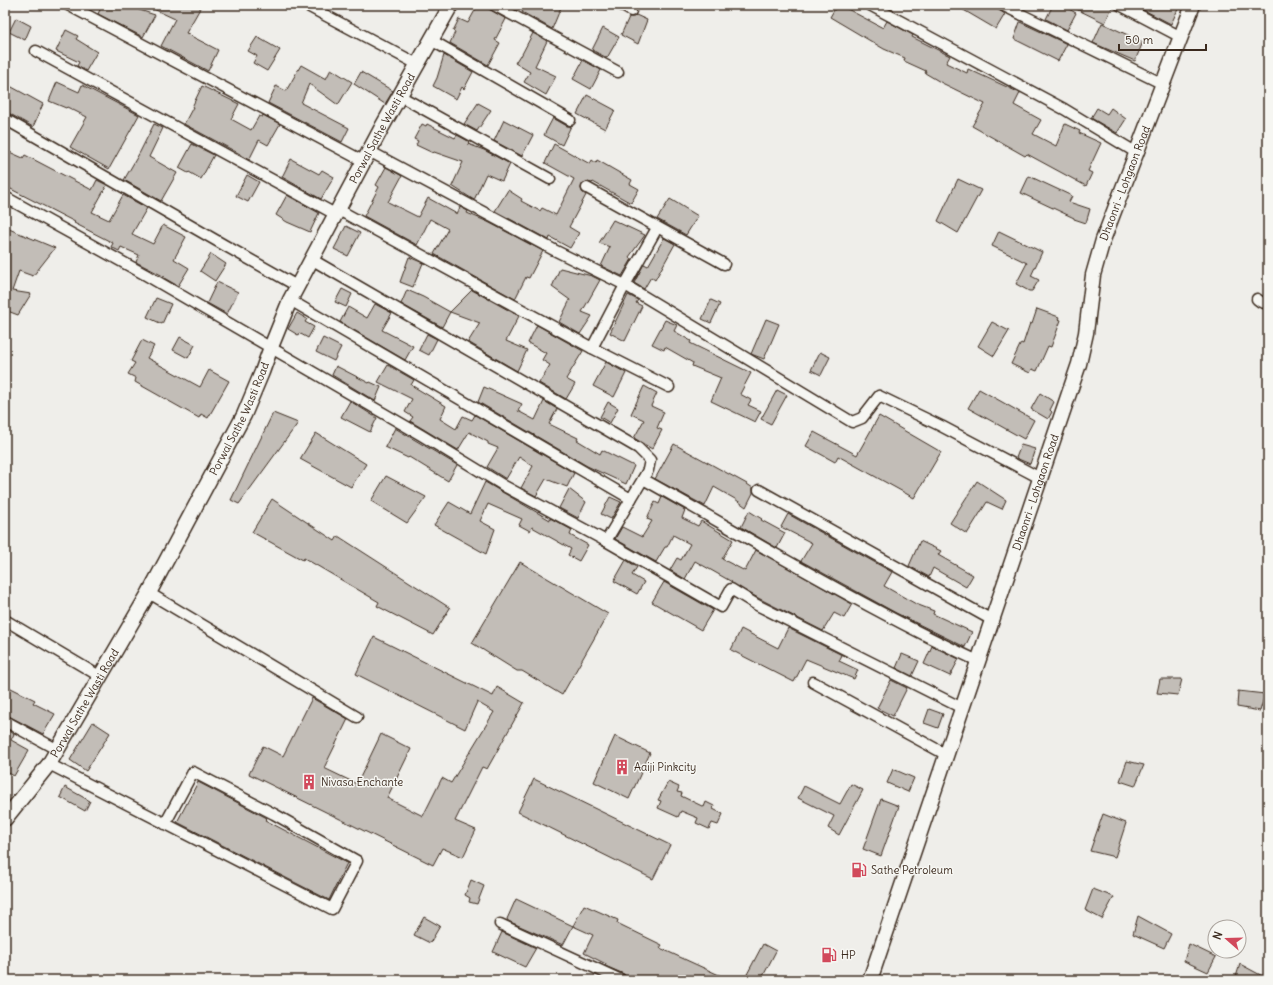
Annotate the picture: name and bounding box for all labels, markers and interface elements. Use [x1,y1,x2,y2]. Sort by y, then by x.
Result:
scale bar [1119,26,1206,52]
text: 50 m [1125,32,1154,47]
street label: Porwal Sathe Wasti Road [346,70,418,186]
street label: Dhaonri - Lohgaon Road [1096,123,1153,242]
street label: Porwal Sathe Wasti Road [206,360,272,478]
street label: Dhaonri - Lohgaon Road [1009,432,1062,552]
street label: Porwal Sathe Wasti Road [47,646,122,760]
building icon: Aaiji Pinkcity [613,758,631,776]
place label: Aaiji Pinkcity [634,760,696,774]
building icon: Nivasa Enchante [300,773,318,791]
place label: Nivasa Enchante [321,775,403,789]
fuel station icon: Sathe Petroleum [850,861,868,879]
place label: Sathe Petroleum [871,863,953,877]
north arrow [1207,919,1247,959]
text: N [1210,930,1225,942]
fuel station icon: HP [820,946,838,964]
place label: HP [841,948,856,962]

